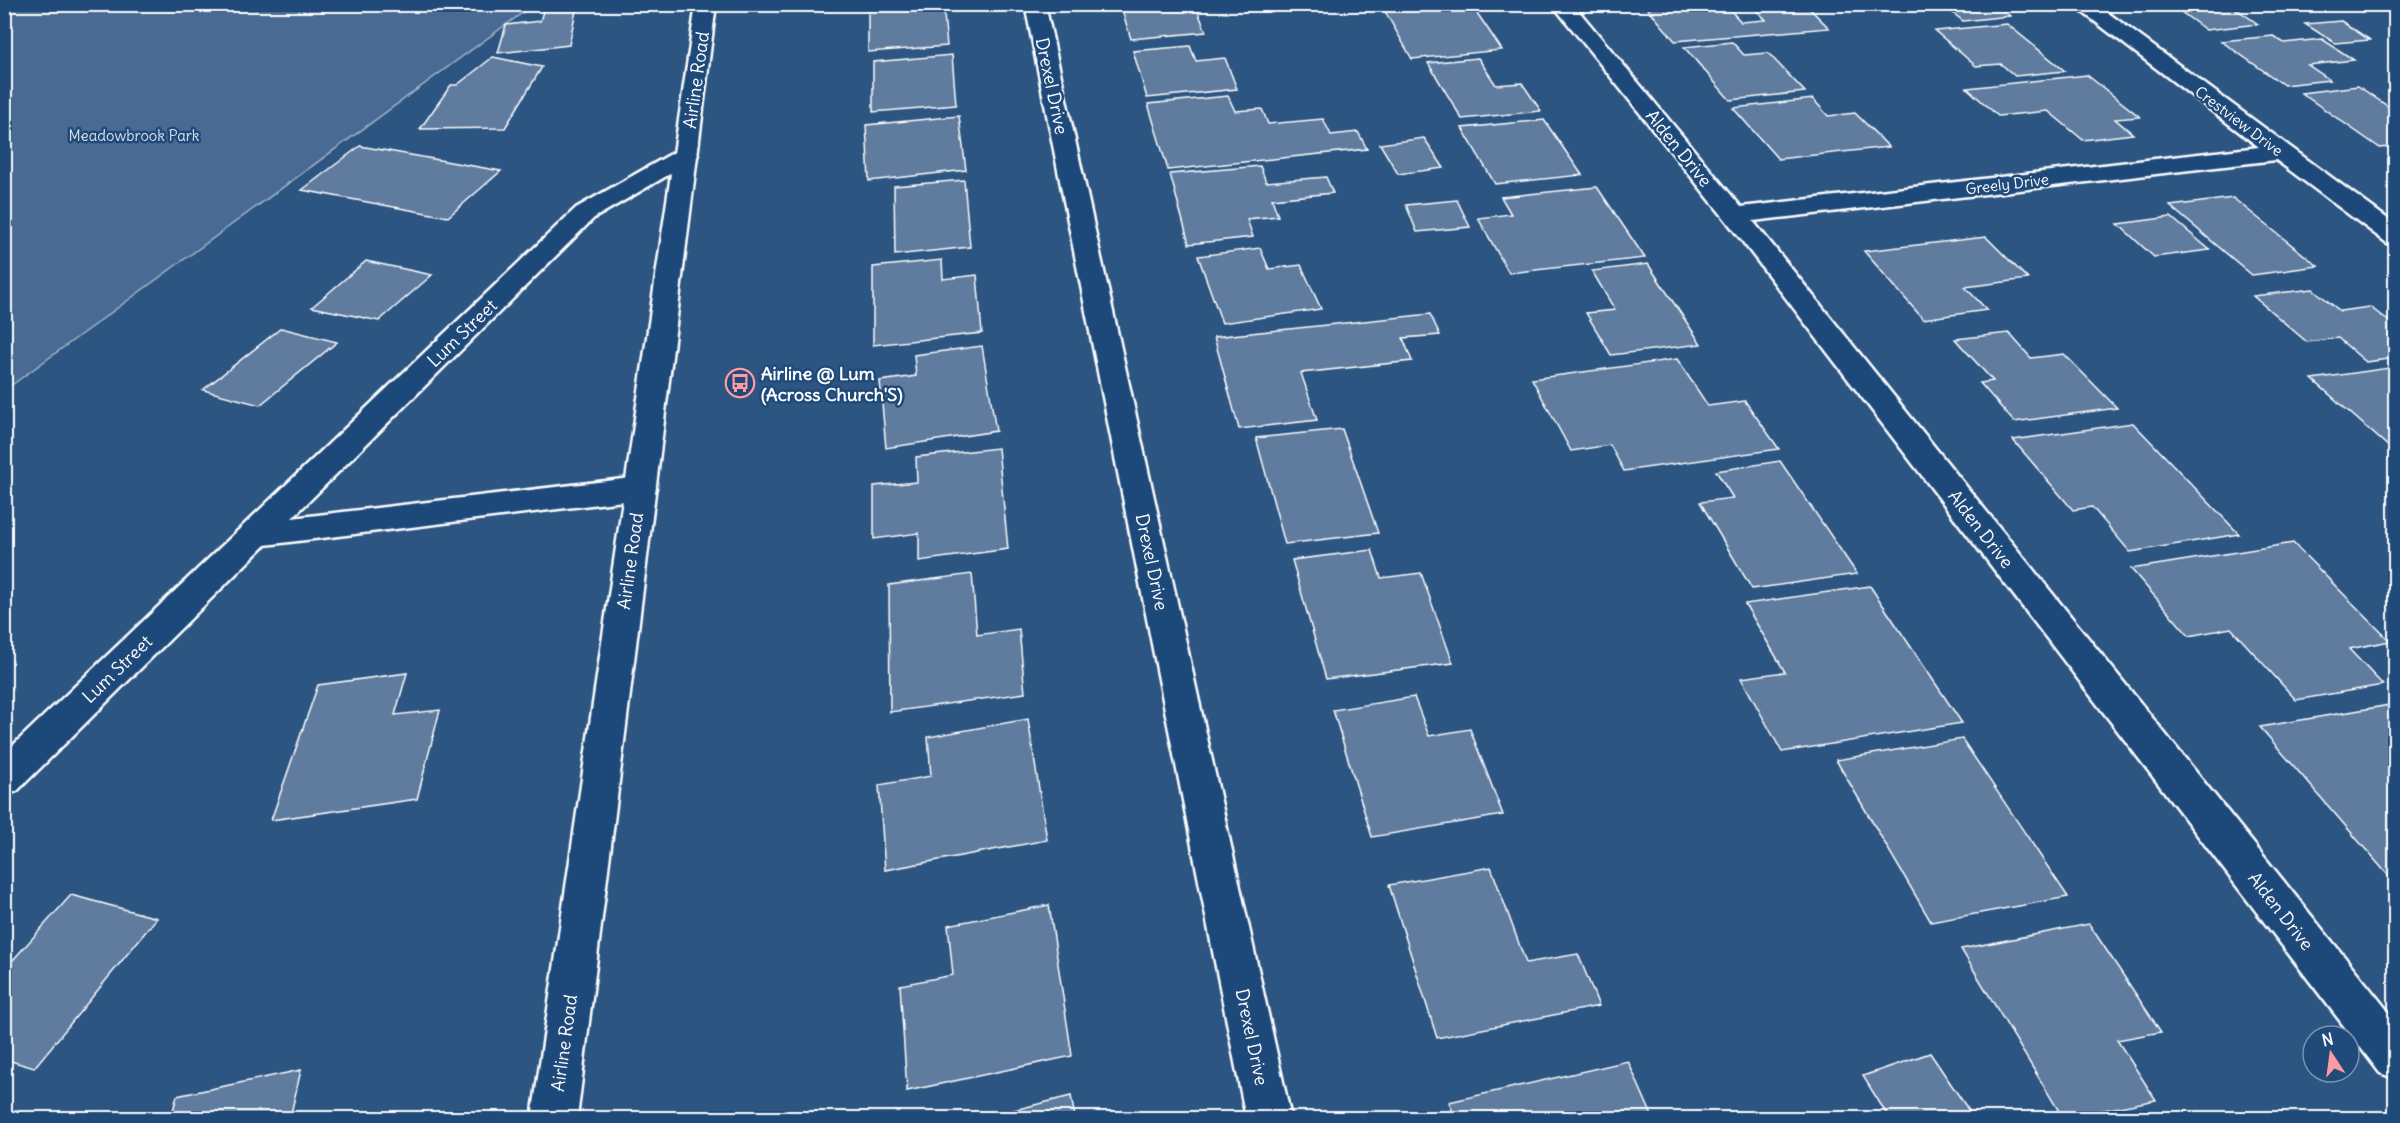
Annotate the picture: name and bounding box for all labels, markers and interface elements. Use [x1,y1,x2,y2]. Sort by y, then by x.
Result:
street label: Airline Road [678,30,714,130]
street label: Drexel Drive [1031,36,1073,136]
street label: Crestview Drive [2191,82,2287,160]
street label: Alden Drive [1641,105,1717,191]
park label: Meadowbrook Park [68,126,200,145]
street label: Greely Drive [1964,169,2050,199]
street label: Lum Street [422,294,502,372]
place label: Airline @ Lum (Across Church'S) [761,362,903,406]
bus stop icon: Airline @ Lum (Across Church'S) [724,367,756,399]
street label: Alden Drive [1943,485,2019,573]
street label: Airline Road [612,511,648,611]
street label: Drexel Drive [1131,512,1173,612]
street label: Lum Street [77,630,157,708]
street label: Alden Drive [2243,867,2319,955]
street label: Drexel Drive [1231,987,1273,1087]
street label: Airline Road [546,993,582,1093]
north arrow [2301,1024,2361,1084]
text: N [2320,1028,2335,1050]

